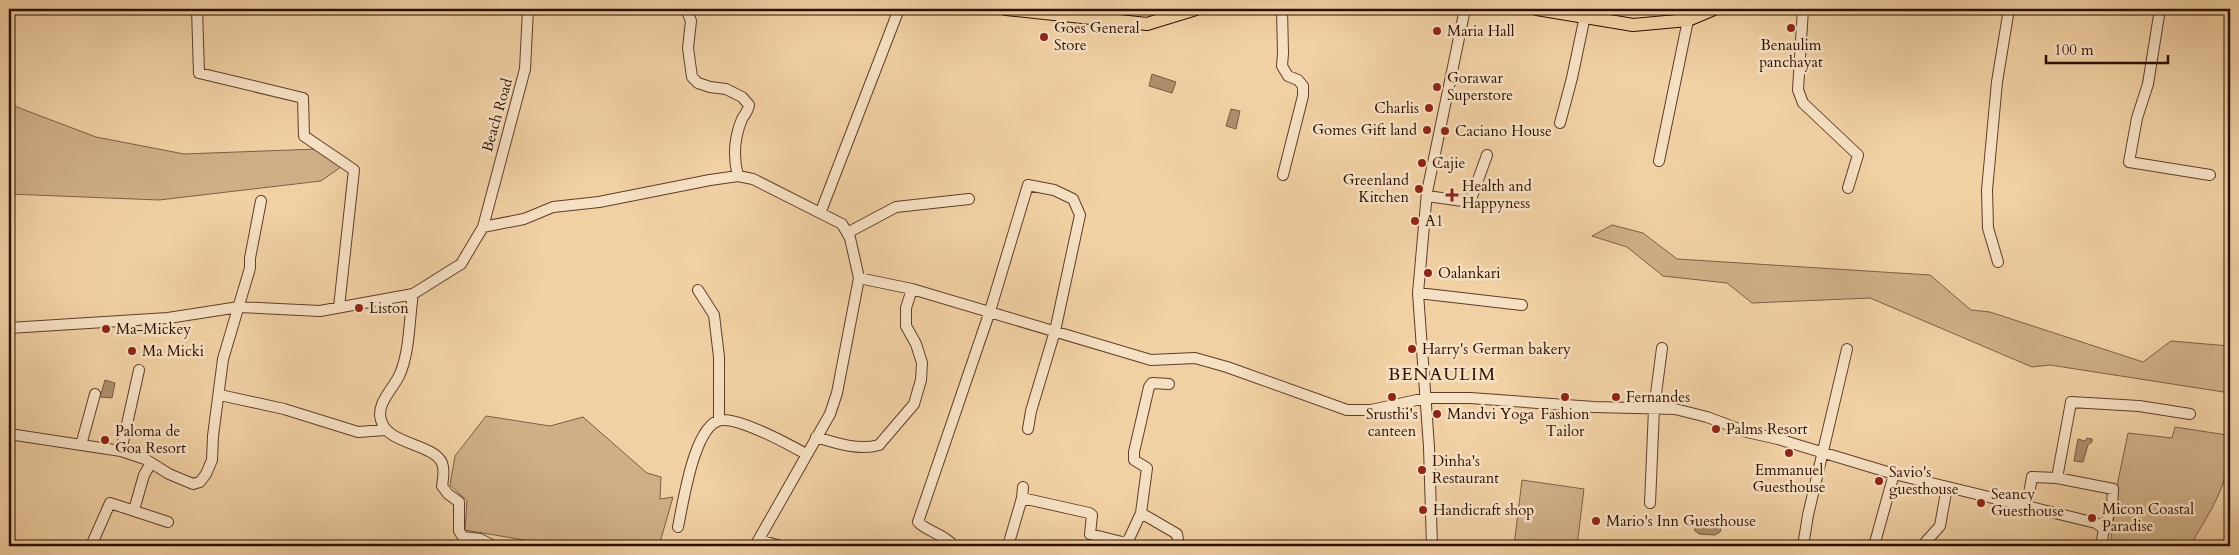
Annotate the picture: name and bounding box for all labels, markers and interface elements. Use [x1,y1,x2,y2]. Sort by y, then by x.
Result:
place label: Goes General Store [1054,18,1140,55]
place label: Maria Hall [1447,21,1515,41]
marker: Benaulim panchayat [1785,22,1797,34]
marker: Maria Hall [1431,25,1443,37]
marker: Goes General Store [1038,31,1050,43]
scale bar [2046,32,2169,64]
place label: Benaulim panchayat [1759,35,1823,72]
text: 100 m [2054,40,2094,60]
place label: Gorawar Superstore [1447,68,1513,105]
street label: Beach Road [477,76,517,154]
marker: Gorawar Superstore [1431,81,1443,93]
place label: Charlis [1374,98,1419,118]
marker: Charlis [1423,102,1435,114]
place label: Gomes Gift land [1312,120,1417,140]
place label: Caciano House [1455,121,1552,141]
marker: Gomes Gift land [1421,124,1433,136]
marker: Caciano House [1439,125,1451,137]
place label: Cajie [1432,153,1465,173]
marker: Cajie [1416,157,1428,169]
place label: Greenland Kitchen [1343,170,1409,207]
place label: Health and Happyness [1462,176,1532,213]
marker: Greenland Kitchen [1413,183,1425,195]
marker: Health and Happyness [1446,189,1458,201]
place label: A1 [1425,211,1443,231]
marker: A1 [1409,215,1421,227]
place label: Oalankari [1438,263,1500,283]
marker: Oalankari [1422,267,1434,279]
place label: Liston [369,298,409,318]
marker: Liston [353,302,365,314]
place label: Ma-Mickey [116,319,191,339]
marker: Ma-Mickey [100,323,112,335]
place label: Harry's German bakery [1422,339,1571,359]
place label: Ma Micki [142,341,204,361]
marker: Harry's German bakery [1406,343,1418,355]
marker: Ma Micki [126,345,138,357]
district label: BENAULIM [1388,362,1496,387]
place label: Fernandes [1626,387,1690,407]
marker: Srusthi's canteen [1386,391,1398,403]
marker: Fashion Tailor [1559,391,1571,403]
marker: Fernandes [1610,391,1622,403]
place label: Srusthi's canteen [1366,404,1418,441]
place label: Mandvi Yoga [1447,404,1535,424]
place label: Fashion Tailor [1540,404,1590,441]
marker: Mandvi Yoga [1431,408,1443,420]
place label: Palms Resort [1726,419,1808,439]
place label: Paloma de Goa Resort [115,421,186,458]
marker: Palms Resort [1710,423,1722,435]
marker: Paloma de Goa Resort [99,434,111,446]
marker: Emmanuel Guesthouse [1783,447,1795,459]
place label: Dinha's Restaurant [1432,451,1499,488]
place label: Emmanuel Guesthouse [1752,460,1826,497]
place label: Savio's guesthouse [1889,462,1959,499]
marker: Dinha's Restaurant [1416,464,1428,476]
marker: Savio's guesthouse [1873,475,1885,487]
place label: Seancy Guesthouse [1991,484,2064,521]
marker: Seancy Guesthouse [1975,497,1987,509]
place label: Micon Coastal Paradise [2102,499,2194,536]
place label: Handicraft shop [1433,500,1534,520]
marker: Handicraft shop [1417,504,1429,516]
place label: Mario's Inn Guesthouse [1606,511,1756,531]
marker: Micon Coastal Paradise [2086,512,2098,524]
marker: Mario's Inn Guesthouse [1590,515,1602,527]

